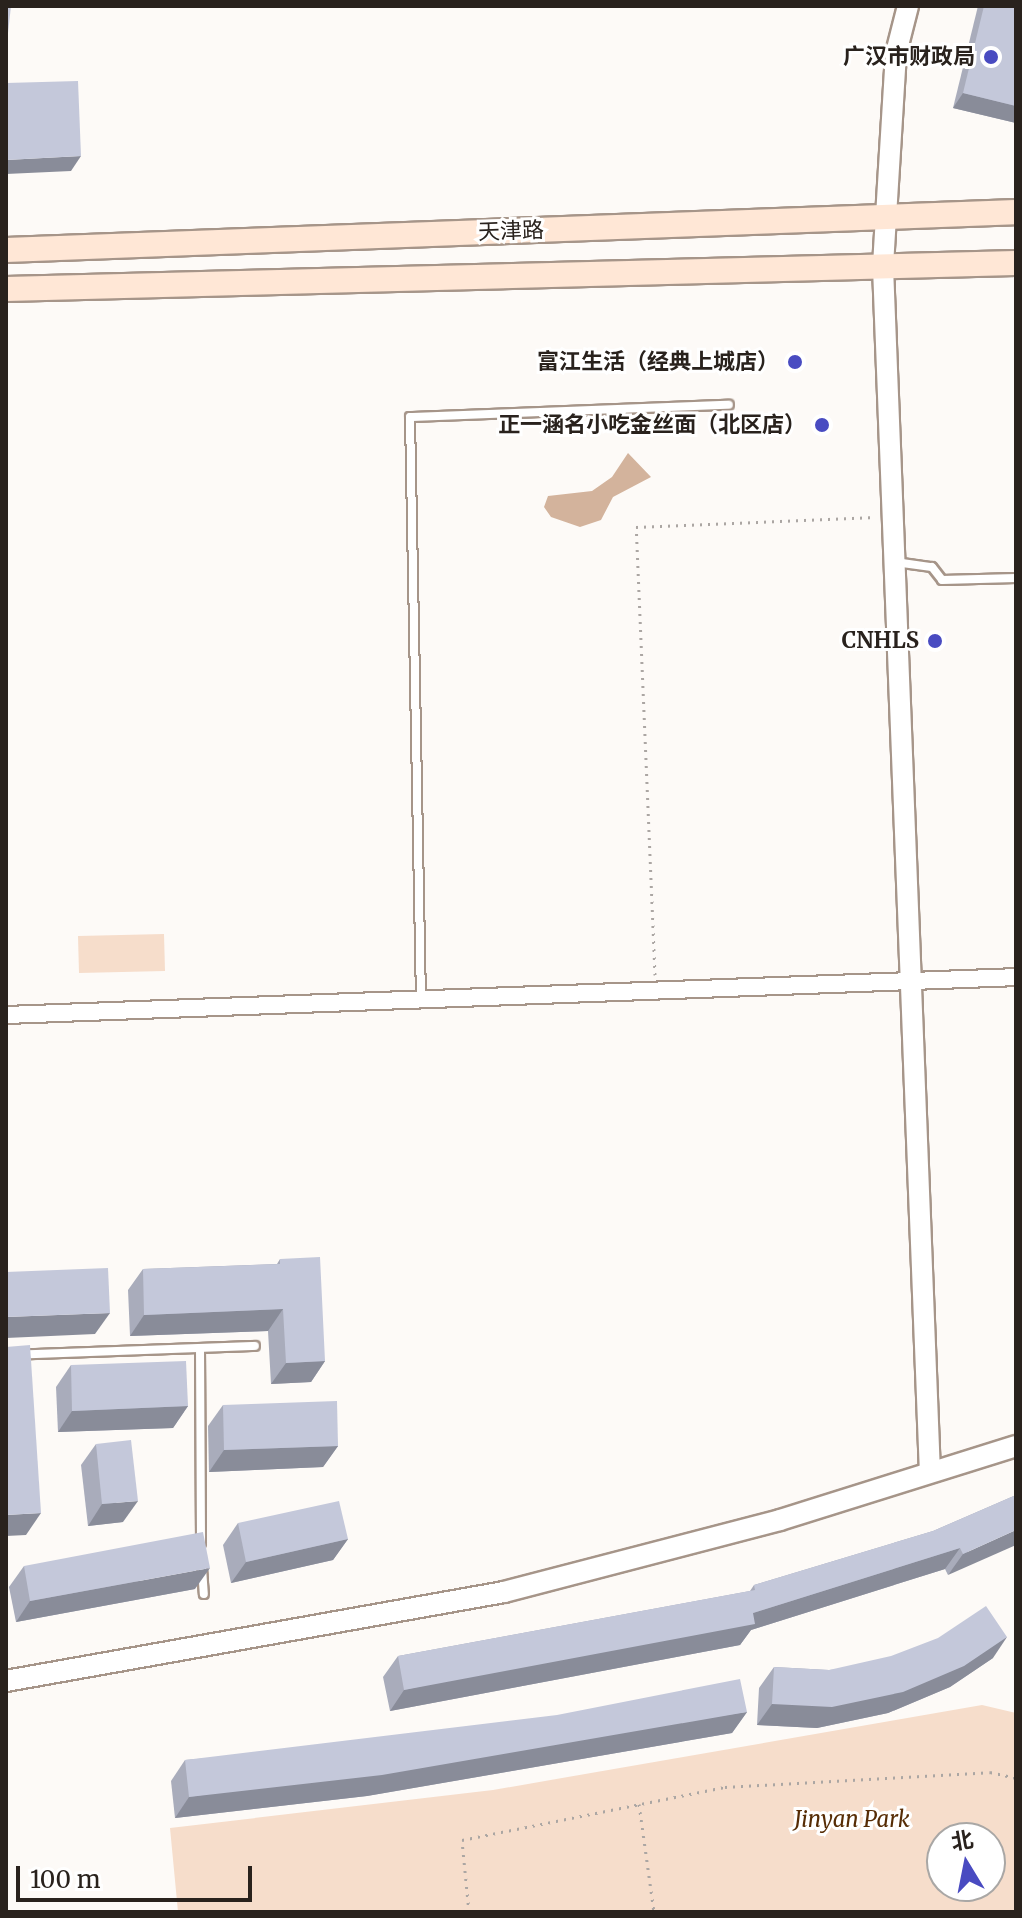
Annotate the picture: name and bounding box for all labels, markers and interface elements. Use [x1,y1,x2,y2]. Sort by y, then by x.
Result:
place label: 广汉市财政局 [843,44,975,70]
marker: 广汉市财政局 [982,48,1000,66]
street label: 天津路 [478,217,544,245]
place label: 富江生活（经典上城店） [537,349,779,375]
marker: 富江生活（经典上城店） [786,353,804,371]
place label: 正一涵名小吃金丝面（北区店） [498,412,806,438]
marker: 正一涵名小吃金丝面（北区店） [813,416,831,434]
place label: CNHLS [842,628,919,654]
marker: CNHLS [926,632,944,650]
park label: Jinyan Park [794,1807,910,1833]
north arrow [926,1822,1006,1902]
text: 北 [949,1825,975,1856]
scale bar [20,1850,256,1900]
text: 100 m [30,1864,100,1895]

